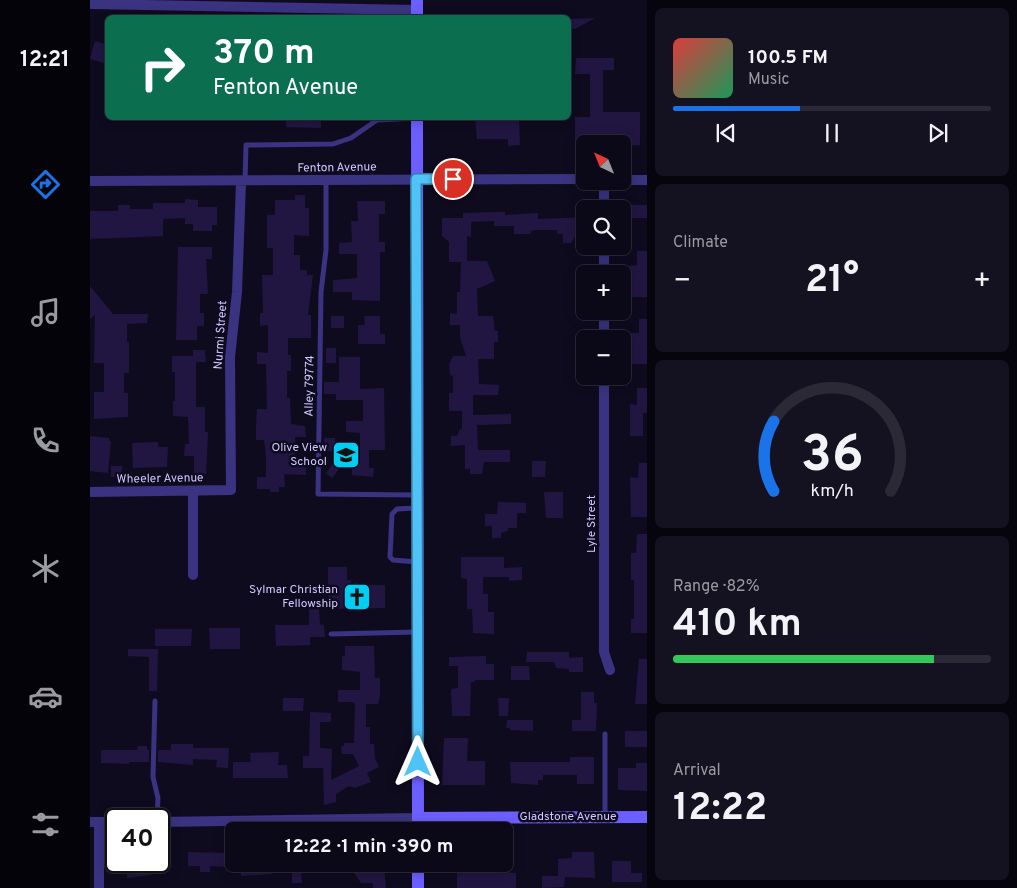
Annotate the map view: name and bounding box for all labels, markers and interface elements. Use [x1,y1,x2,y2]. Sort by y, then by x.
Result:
text: 370 m [213,32,315,76]
icon: right [130,35,195,100]
text: 100.5 FM [748,46,828,70]
text: 12:21 [20,47,70,74]
text: Music [748,70,789,90]
text: Fenton Avenue [213,75,358,102]
icon: previous [712,119,740,147]
icon: pause [818,119,846,147]
icon: next [924,119,952,147]
north arrow [576,135,631,190]
map controls [576,135,631,385]
pin [432,158,474,200]
street label: Fenton Avenue [297,159,377,177]
icon: arrive [439,165,467,193]
icon: directions [28,167,63,202]
button: search [576,200,631,255]
text: Climate [673,233,728,253]
text: 21° [805,257,859,306]
text: − [673,264,691,300]
text: + [973,264,991,300]
button: + [576,265,631,320]
icon: music [28,295,63,330]
street label: Nurmi Street [211,300,231,370]
button: − [576,330,631,385]
street label: Alley 79774 [301,355,319,417]
icon: phone [28,423,63,458]
text: 36 [800,424,864,490]
place label: Olive View School [271,440,327,470]
school or university icon: Olive View School [331,440,361,470]
street label: Wheeler Avenue [116,470,204,488]
text: km/h [810,480,854,503]
street label: Lyle Street [584,495,600,553]
icon: climate [28,551,63,586]
text: Range · 82% [673,577,760,597]
place label: Sylmar Christian Fellowship [249,582,338,612]
church icon: Sylmar Christian Fellowship [342,582,372,612]
text: 410 km [673,601,802,650]
icon: car [28,679,63,714]
position arrow [391,735,443,787]
text: Arrival [673,761,721,781]
text: 12:22 [673,785,767,834]
icon: filters [28,807,63,842]
speed limit sign: 40 [105,808,170,873]
street label: Gladstone Avenue [519,809,617,825]
text: 12:22 · 1 min · 390 m [285,835,453,859]

